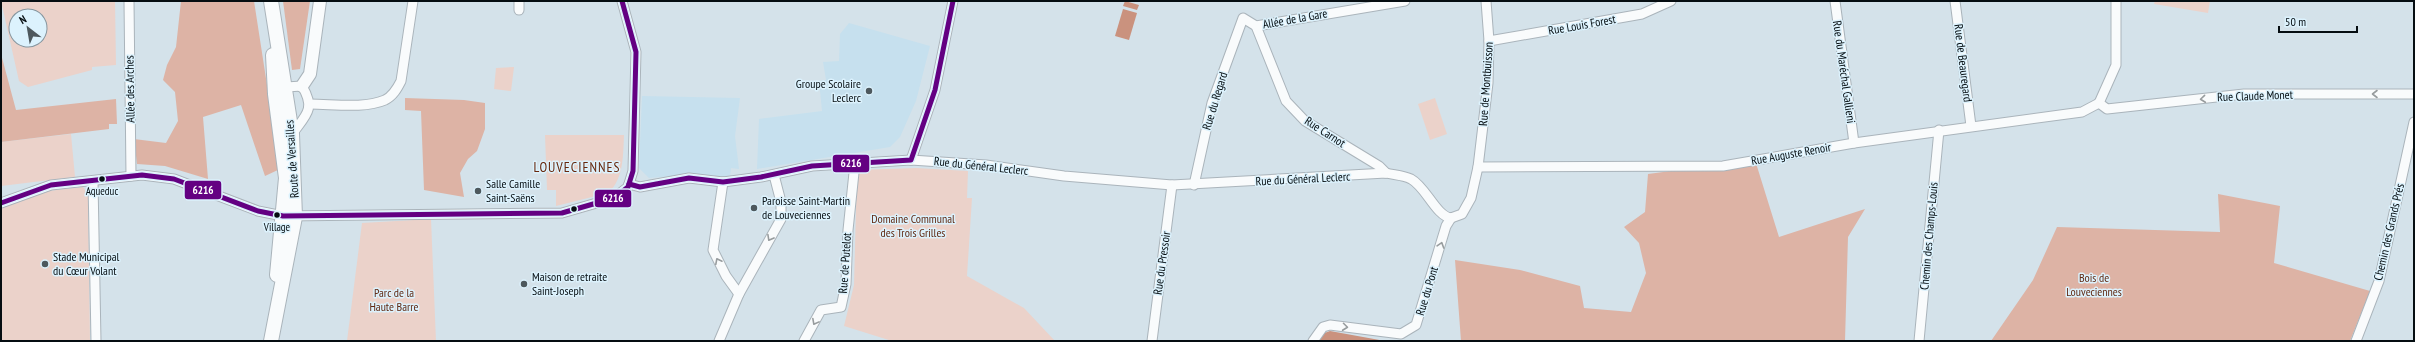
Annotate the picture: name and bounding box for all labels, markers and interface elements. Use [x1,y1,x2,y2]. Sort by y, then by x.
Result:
street label: Allée de la Gare [1261,5,1328,32]
north arrow [8,8,48,48]
scale bar [2279,8,2357,34]
street label: Rue Louis Forest [1547,11,1618,38]
text: N [17,12,29,27]
text: 50 m [2285,14,2306,29]
street label: Rue du Maréchal Gallieni [1830,20,1859,124]
street label: Rue de Beauregard [1951,23,1976,103]
street label: Rue de Montbuisson [1475,41,1496,126]
street label: Allée des Arches [121,55,138,123]
street label: Rue du Regard [1199,70,1230,132]
place label: Groupe Scolaire Leclerc [796,76,862,105]
marker: Groupe Scolaire Leclerc [864,86,874,96]
street label: Rue Claude Monet [2217,87,2294,104]
one-way arrow [2372,90,2378,98]
one-way arrow [2200,94,2206,103]
street label: Rue Carnot [1302,113,1349,151]
street label: Route de Versailles [281,120,302,199]
street label: Rue Auguste Renoir [1750,139,1833,168]
street label: Rue du Général Leclerc [933,153,1030,178]
line badge: 6216 [832,154,870,173]
text: 6216 [840,156,862,170]
district label: LOUVECIENNES [533,158,621,176]
street label: Rue du Général Leclerc [1255,168,1351,188]
marker: Aqueduc [97,174,107,184]
place label: Salle Camille Saint-Saëns [486,176,540,205]
line badge: 6216 [184,180,222,200]
street label: Chemin des Champs-Louis [1916,181,1941,291]
street label: Chemin des Grands Prés [2370,182,2407,282]
text: 6216 [192,183,214,197]
place label: Aqueduc [86,184,118,198]
marker: Salle Camille Saint-Saëns [473,186,483,196]
line badge: 6216 [594,189,632,208]
text: 6216 [602,191,624,205]
place label: Paroisse Saint-Martin de Louveciennes [762,193,850,222]
marker: Paroisse Saint-Martin de Louveciennes [749,203,759,213]
unlabelled marker [569,204,579,214]
marker: Village [272,210,282,220]
park label: Domaine Communal des Trois Grilles [871,211,955,240]
place label: Village [263,220,291,234]
street label: Rue du Pressoir [1150,230,1173,296]
street label: Rue de Putelot [835,231,854,294]
one-way arrow [768,234,775,241]
one-way arrow [1436,242,1445,249]
place label: Stade Municipal du Cœur Volant [53,249,120,278]
one-way arrow [715,258,723,265]
marker: Stade Municipal du Cœur Volant [40,259,50,269]
street label: Rue du Pont [1412,264,1441,317]
place label: Maison de retraite Saint-Joseph [532,269,607,298]
park label: Bois de Louveciennes [2066,270,2122,299]
marker: Maison de retraite Saint-Joseph [519,279,529,289]
park label: Parc de la Haute Barre [369,285,419,314]
one-way arrow [812,317,819,325]
one-way arrow [1342,322,1348,331]

